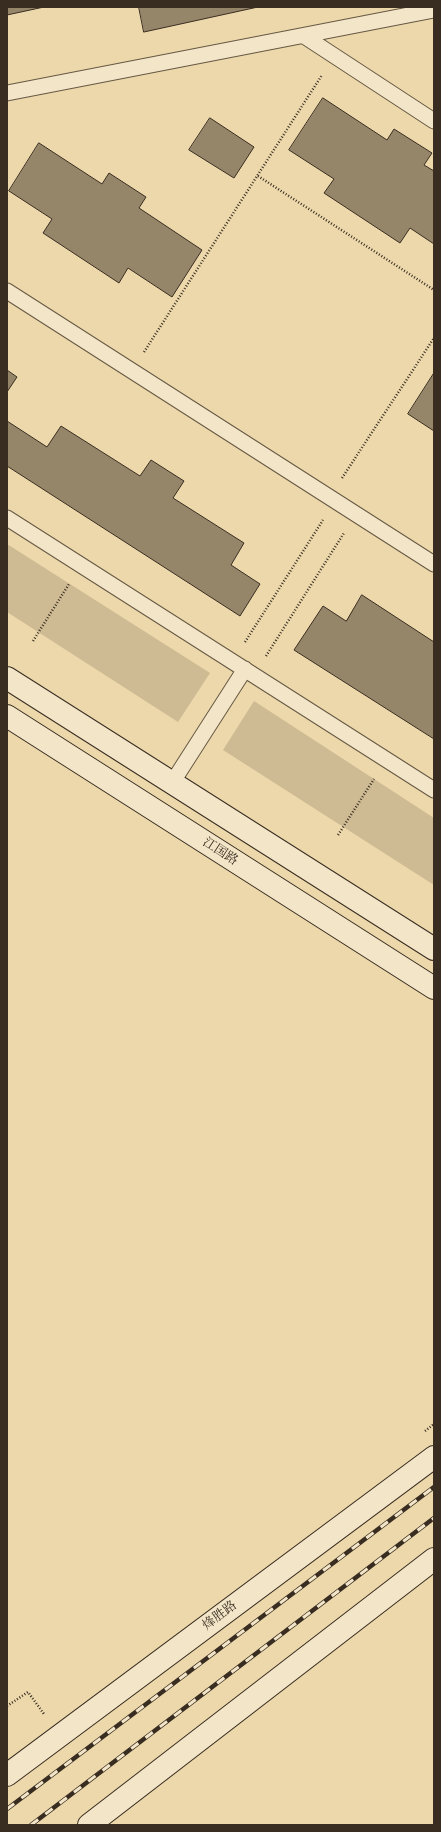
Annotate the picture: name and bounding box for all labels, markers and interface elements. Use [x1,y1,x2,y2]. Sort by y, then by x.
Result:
street label: 江国路 [199,835,241,869]
street label: 烽胜路 [200,1598,240,1634]

